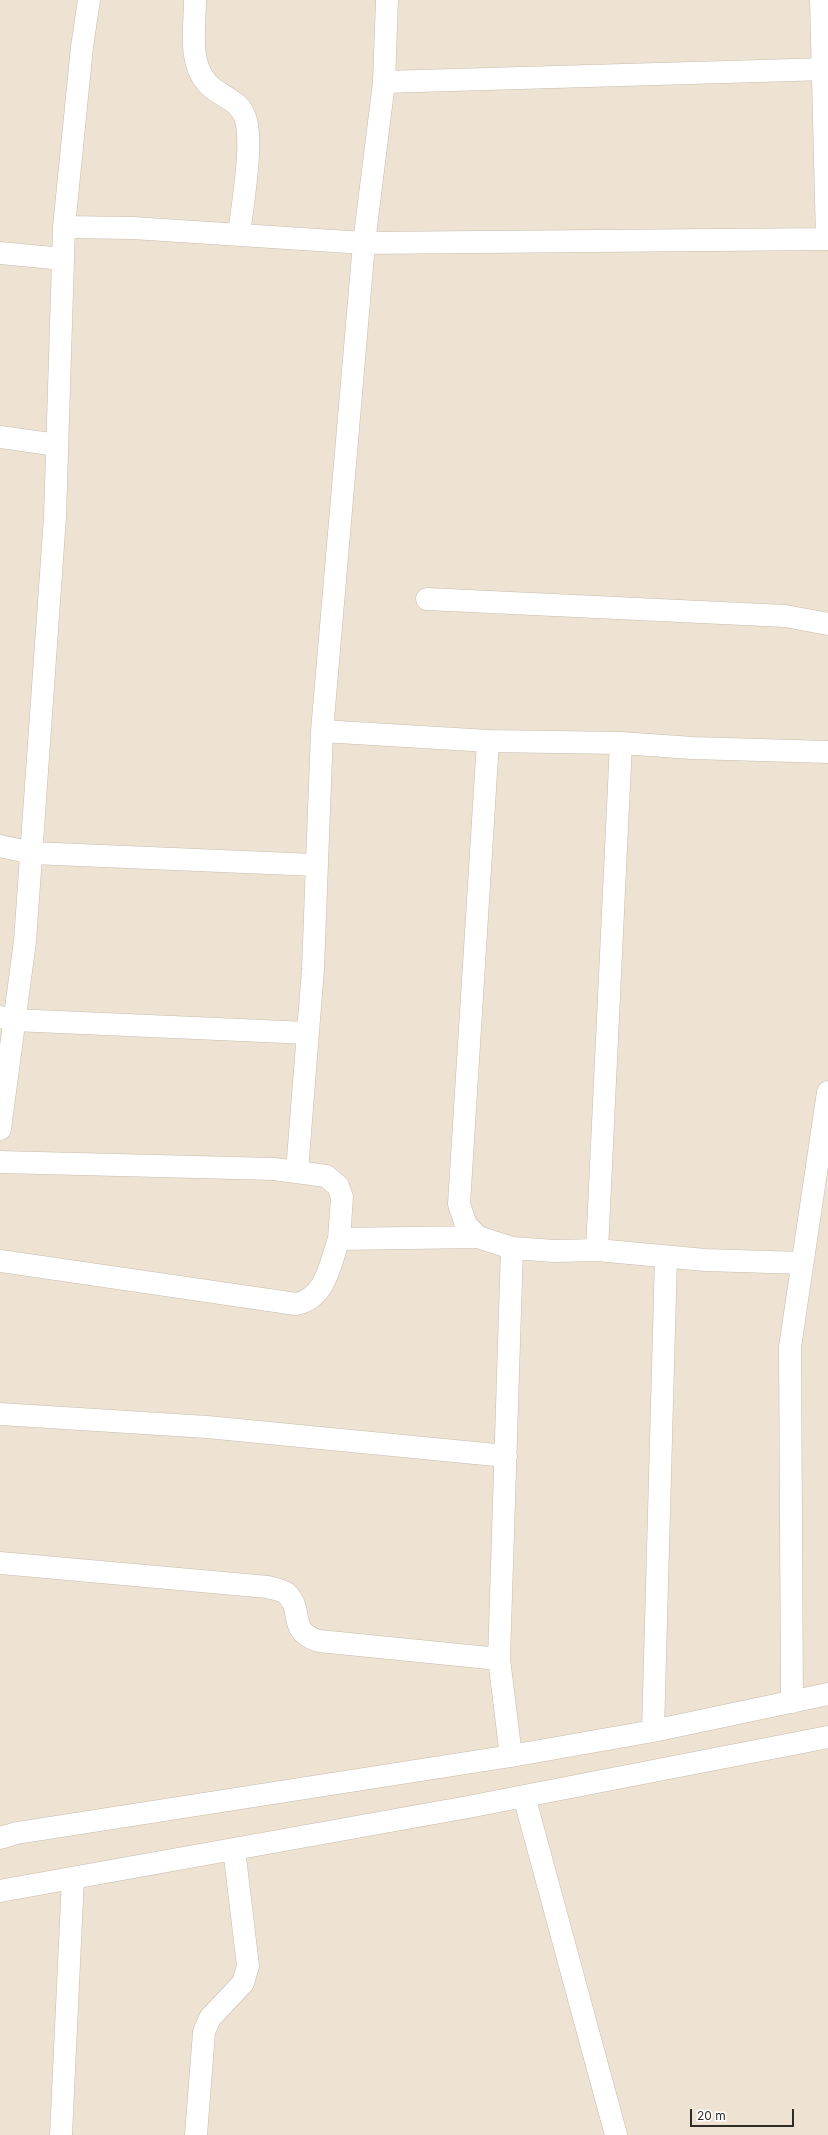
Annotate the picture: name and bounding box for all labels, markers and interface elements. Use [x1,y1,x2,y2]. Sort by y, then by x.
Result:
scale bar [692,2101,796,2127]
text: 20 m [697,2108,726,2123]

